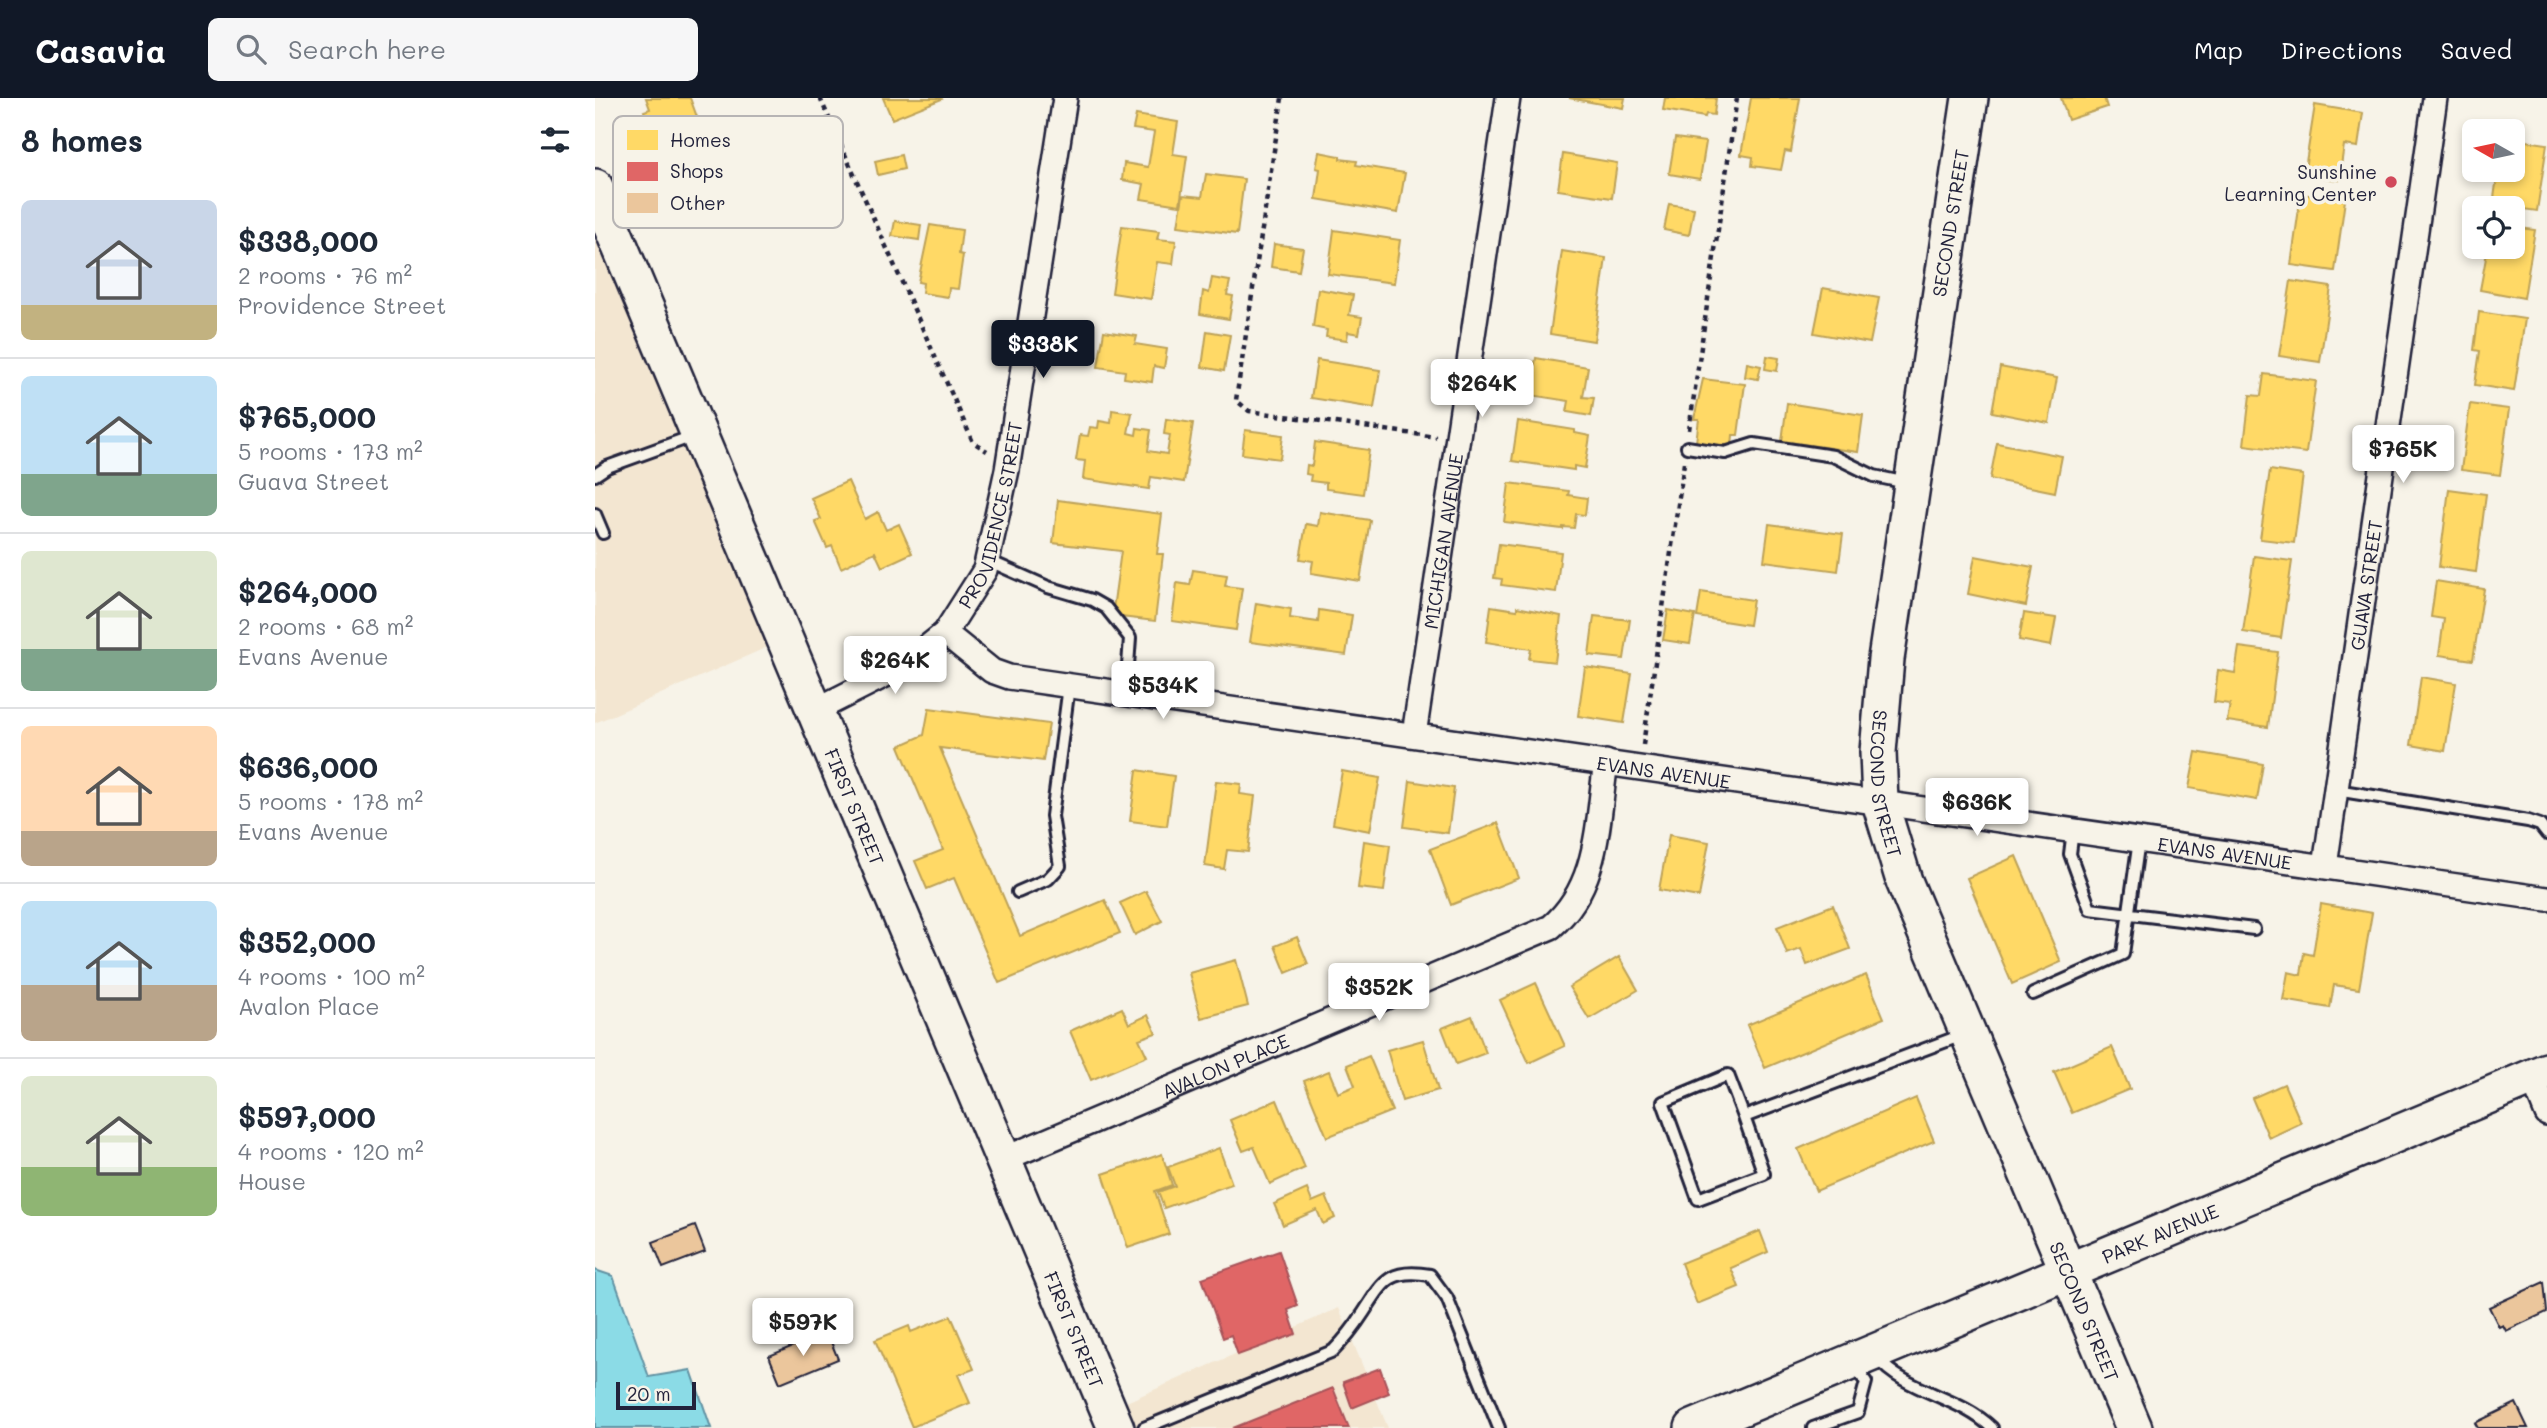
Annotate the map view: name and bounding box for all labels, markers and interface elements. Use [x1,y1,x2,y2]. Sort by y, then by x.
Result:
search box [208,18,698,81]
text: Casavia [35,28,166,71]
icon: search [232,30,270,68]
text: Search here [288,32,446,66]
text: Map [2194,34,2243,65]
text: Directions [2281,34,2403,65]
text: Saved [2441,34,2512,65]
legend [613,116,843,228]
north arrow [2462,119,2525,182]
map controls [2462,119,2525,259]
text: 8 homes [21,120,143,160]
icon: filters [536,121,574,159]
text: Homes [670,127,731,152]
street label: SECOND STREET [1926,147,1974,299]
text: Shops [670,158,724,183]
place label: Sunshine Learning Center [2224,159,2377,206]
marker: Sunshine Learning Center [2383,174,2399,190]
text: Other [670,190,725,215]
button: locate [2462,196,2525,259]
text: $338,000 [238,220,378,260]
icon: home [77,228,161,312]
text: 2 rooms · 76 m² [238,260,412,290]
text: Providence Street [238,290,446,320]
pin: $338K [994,320,1092,380]
text: $338K [1007,328,1079,358]
pin: $264K [1433,360,1531,419]
text: $264K [1447,367,1517,397]
text: $765,000 [238,396,376,436]
icon: home [77,404,161,488]
street label: PROVIDENCE STREET [952,420,1027,613]
pin: $765K [2354,426,2452,485]
text: $765K [2368,433,2438,463]
text: 5 rooms · 173 m² [238,436,423,466]
street label: MICHIGAN AVENUE [1417,451,1468,631]
text: Guava Street [238,466,389,496]
street label: GUAVA STREET [2344,518,2387,652]
text: $264,000 [238,571,378,611]
icon: home [77,579,161,663]
text: 2 rooms · 68 m² [238,611,413,641]
pin: $264K [846,636,944,696]
text: Evans Avenue [238,641,389,671]
text: $264K [860,644,930,674]
pin: $534K [1114,662,1212,721]
text: $534K [1127,669,1199,699]
street label: SECOND STREET [1865,709,1909,860]
street label: FIRST STREET [820,744,891,869]
text: $636,000 [238,746,378,786]
street label: EVANS AVENUE [1595,749,1733,794]
icon: home [77,754,161,838]
pin: $636K [1928,778,2026,838]
text: 5 rooms · 178 m² [238,786,423,816]
text: $636K [1942,786,2012,816]
text: Evans Avenue [238,816,389,846]
street label: EVANS AVENUE [2156,830,2294,875]
text: $352,000 [238,921,376,961]
icon: home [77,929,161,1013]
text: 4 rooms · 100 m² [238,961,425,991]
pin: $352K [1330,964,1428,1023]
text: $352K [1344,971,1414,1001]
text: Avalon Place [238,991,380,1021]
street label: AVALON PLACE [1157,1027,1293,1103]
text: $597,000 [238,1096,376,1136]
icon: home [77,1104,161,1188]
text: 4 rooms · 120 m² [238,1136,424,1166]
text: House [238,1166,306,1196]
street label: PARK AVENUE [2098,1197,2222,1268]
street label: SECOND STREET [2044,1238,2125,1385]
street label: FIRST STREET [1039,1267,1110,1392]
pin: $597K [754,1298,852,1358]
text: $597K [768,1306,838,1336]
scale bar [616,1379,697,1411]
text: 20 m [627,1381,671,1406]

